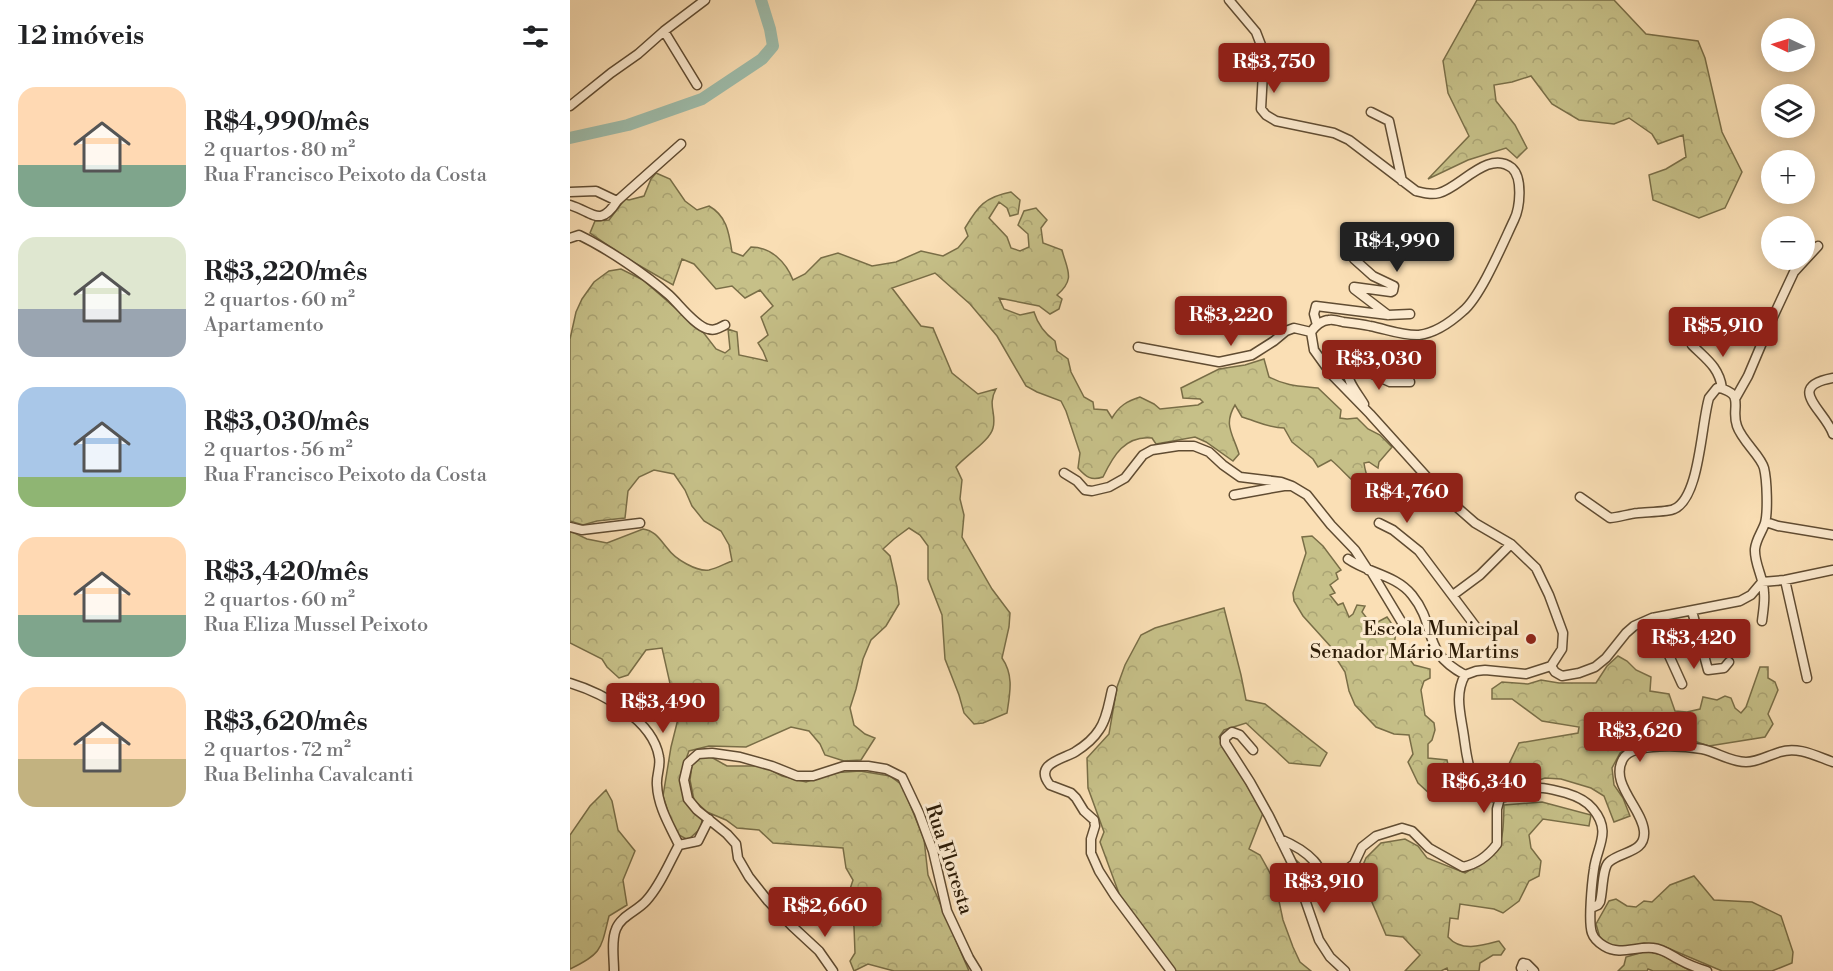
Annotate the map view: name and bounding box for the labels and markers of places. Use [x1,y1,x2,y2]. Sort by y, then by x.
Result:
pin: R$3,750 [1219,43,1329,94]
pin: R$4,990 [1342,222,1452,273]
pin: R$3,220 [1176,296,1286,347]
pin: R$5,910 [1668,307,1778,358]
pin: R$3,030 [1324,340,1434,391]
pin: R$4,760 [1352,473,1462,524]
place label: Escola Municipal Senador Mário Martins [1310,617,1519,665]
pin: R$3,420 [1639,619,1749,670]
marker: Escola Municipal Senador Mário Martins [1524,632,1538,646]
pin: R$3,490 [608,683,718,734]
pin: R$3,620 [1585,712,1695,763]
pin: R$6,340 [1429,763,1539,814]
pin: R$3,910 [1269,863,1379,914]
pin: R$2,660 [770,887,880,938]

